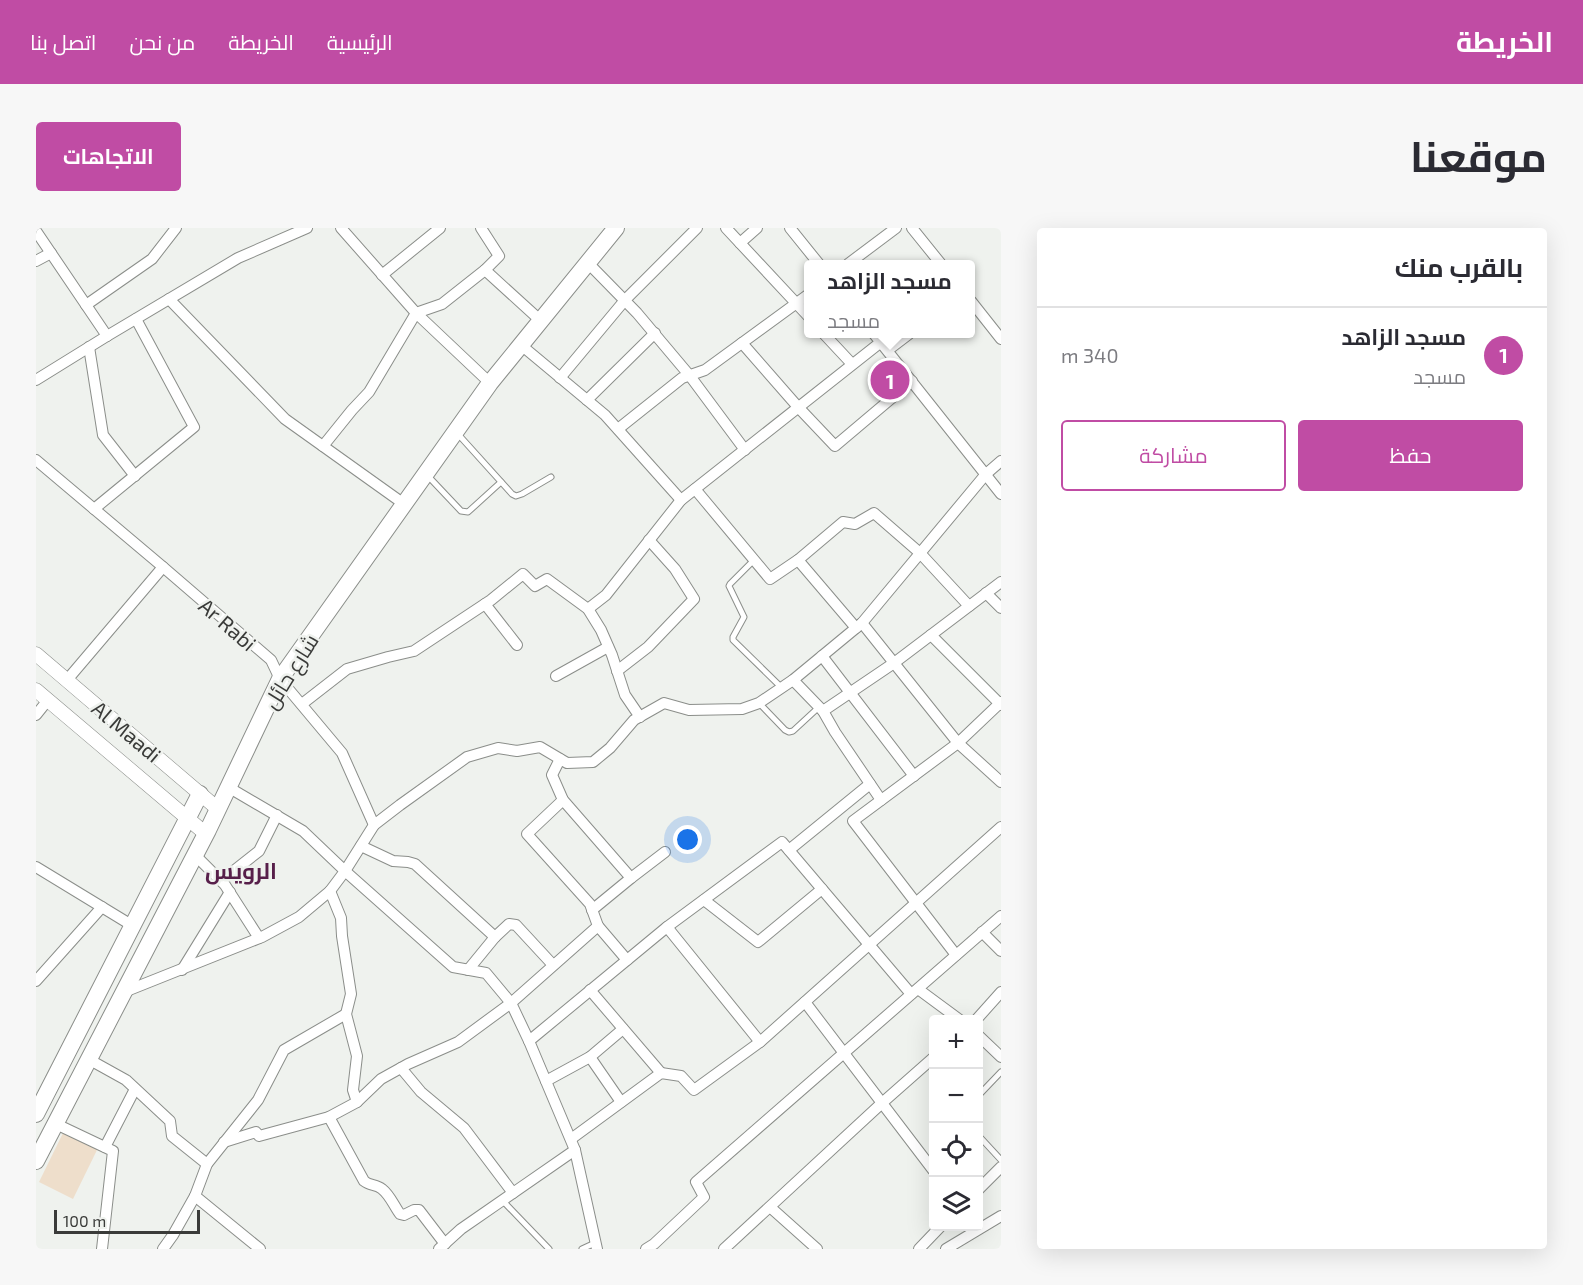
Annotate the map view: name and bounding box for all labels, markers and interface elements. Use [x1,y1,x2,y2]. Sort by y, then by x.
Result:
text: الخريطة [1456,24,1553,58]
text: اتصل بنا [30,29,97,54]
text: من نحن [130,29,195,54]
text: الخريطة [228,29,294,54]
text: الرئيسية [327,29,393,54]
button: الاتجاهات [36,122,181,191]
text: موقعنا [1410,130,1547,180]
text: بالقرب منك [1395,251,1523,282]
popup [804,260,975,338]
text: مسجد الزاهد [827,267,952,293]
text: مسجد [827,308,880,332]
text: مسجد الزاهد [1342,323,1466,349]
text: 340 m [1061,343,1118,367]
text: 1 [1499,343,1508,367]
pin: 1 [870,358,910,402]
text: مسجد [1413,364,1466,388]
button: مشاركة [1061,420,1286,491]
button: حفظ [1298,420,1523,491]
street label: Ar Rabi [194,592,262,656]
street label: شارع حائل [257,629,325,715]
street label: Al Maadi [87,695,167,767]
your location [673,825,702,854]
district label: الرويس [205,857,277,885]
map controls [929,1015,983,1231]
button: + [929,1015,983,1069]
button: − [929,1069,983,1123]
button: locate [929,1123,983,1177]
button: layers [929,1177,983,1231]
scale bar [54,1207,200,1234]
text: 100 m [63,1211,106,1230]

